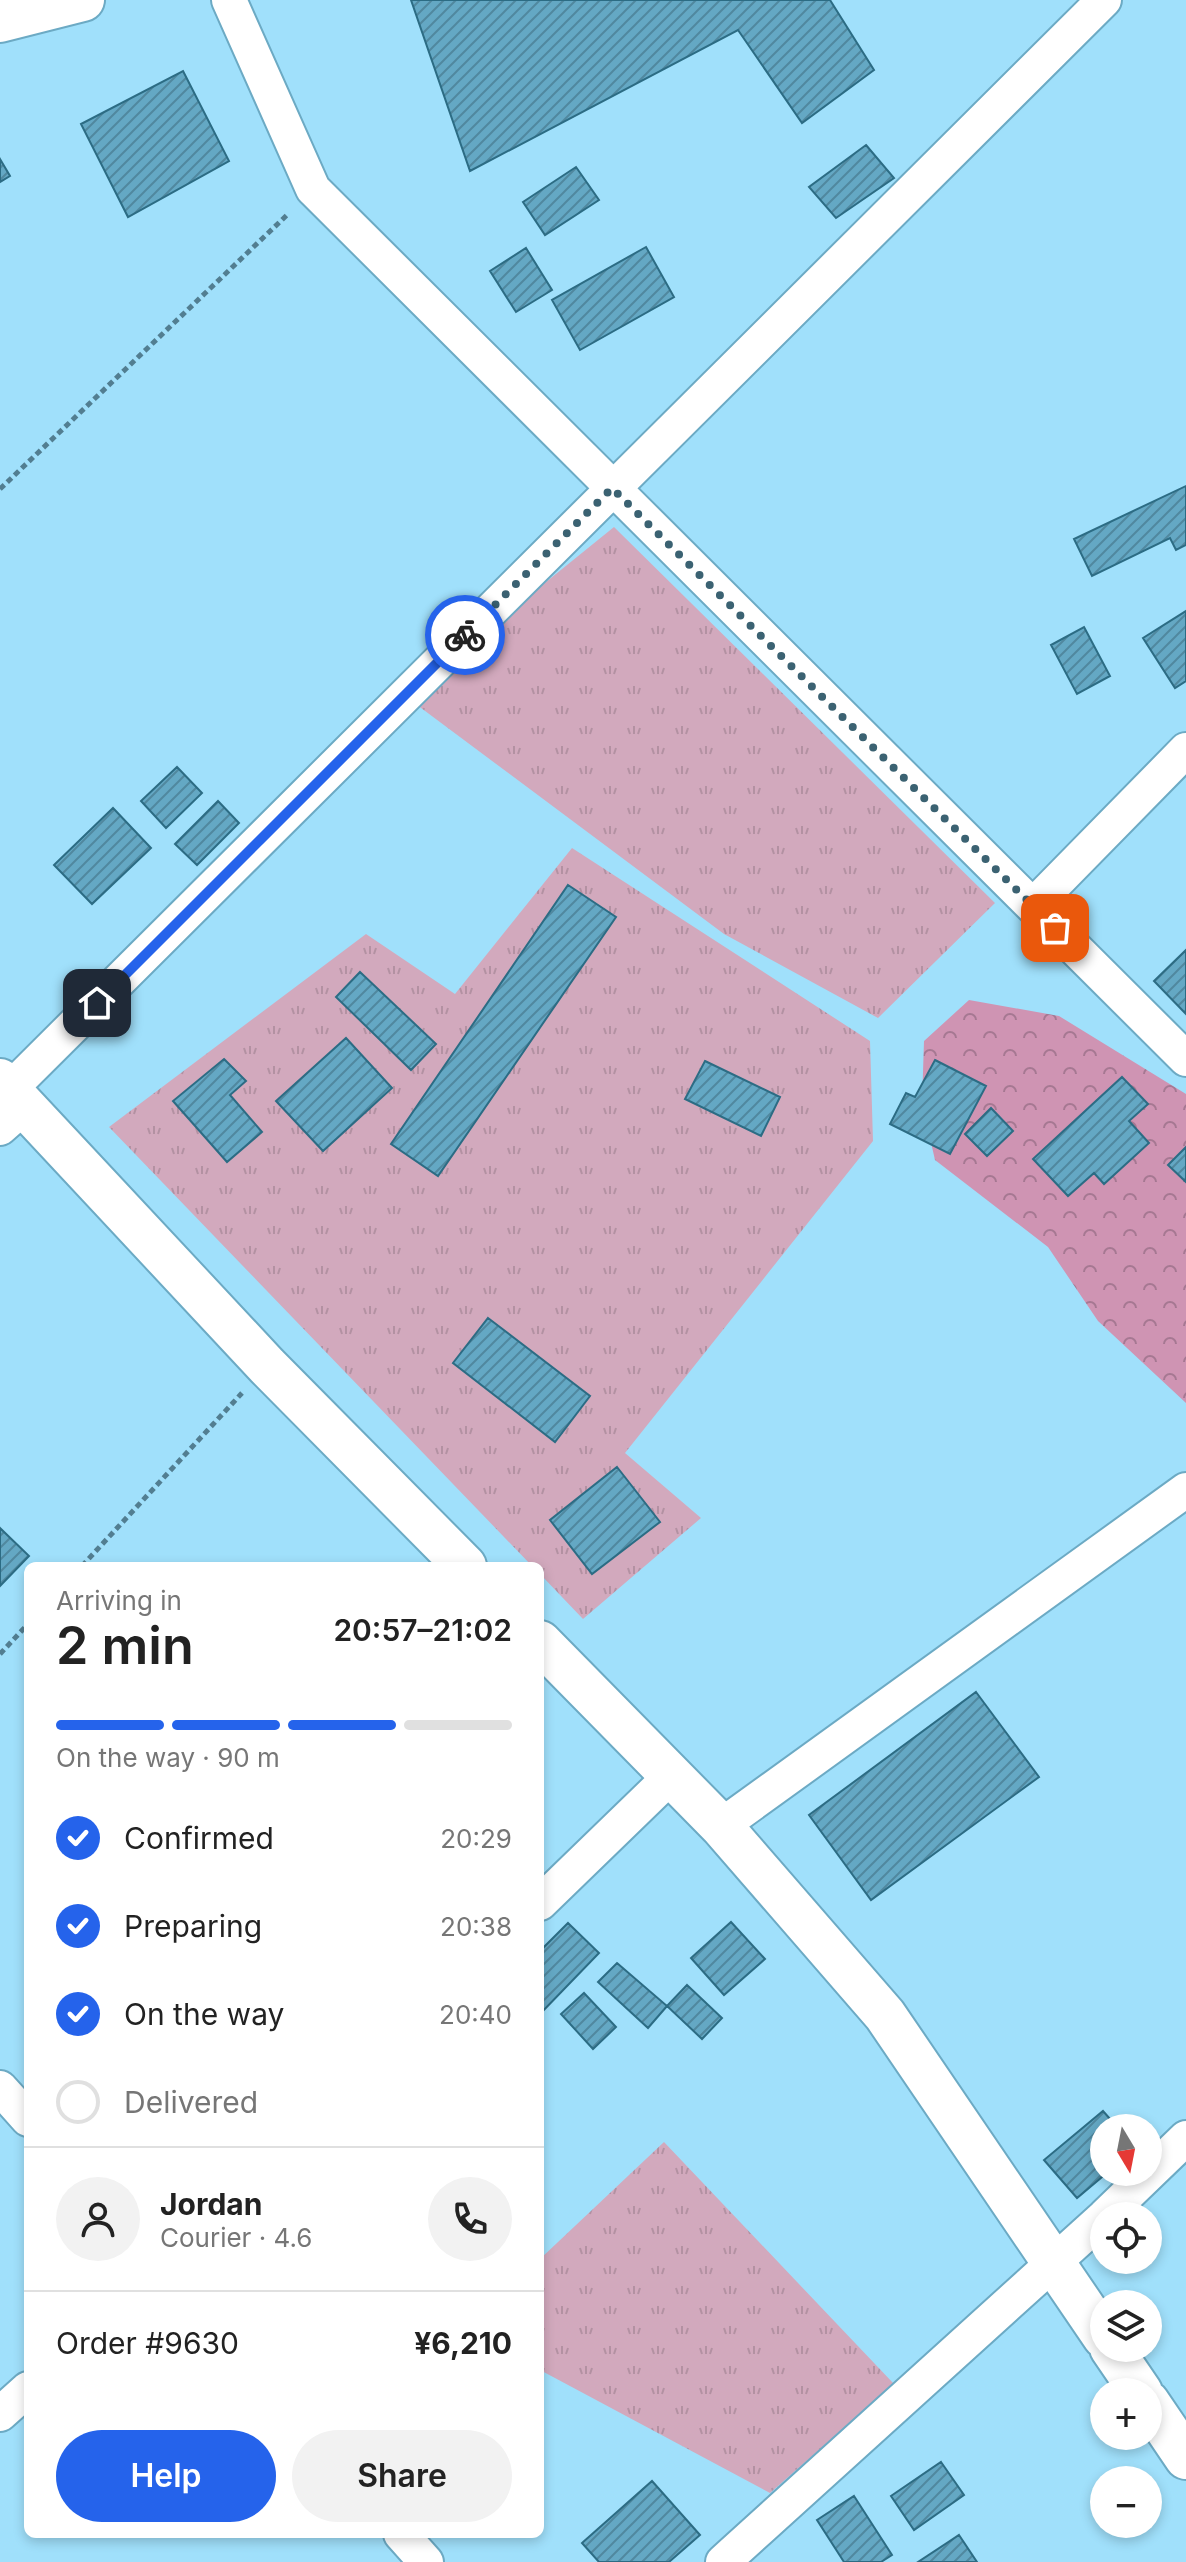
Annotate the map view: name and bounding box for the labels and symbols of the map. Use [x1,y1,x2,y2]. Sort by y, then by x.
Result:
courier [425,595,505,675]
pin [1021,894,1089,962]
pin [63,969,131,1037]
north arrow [1090,2114,1162,2186]

